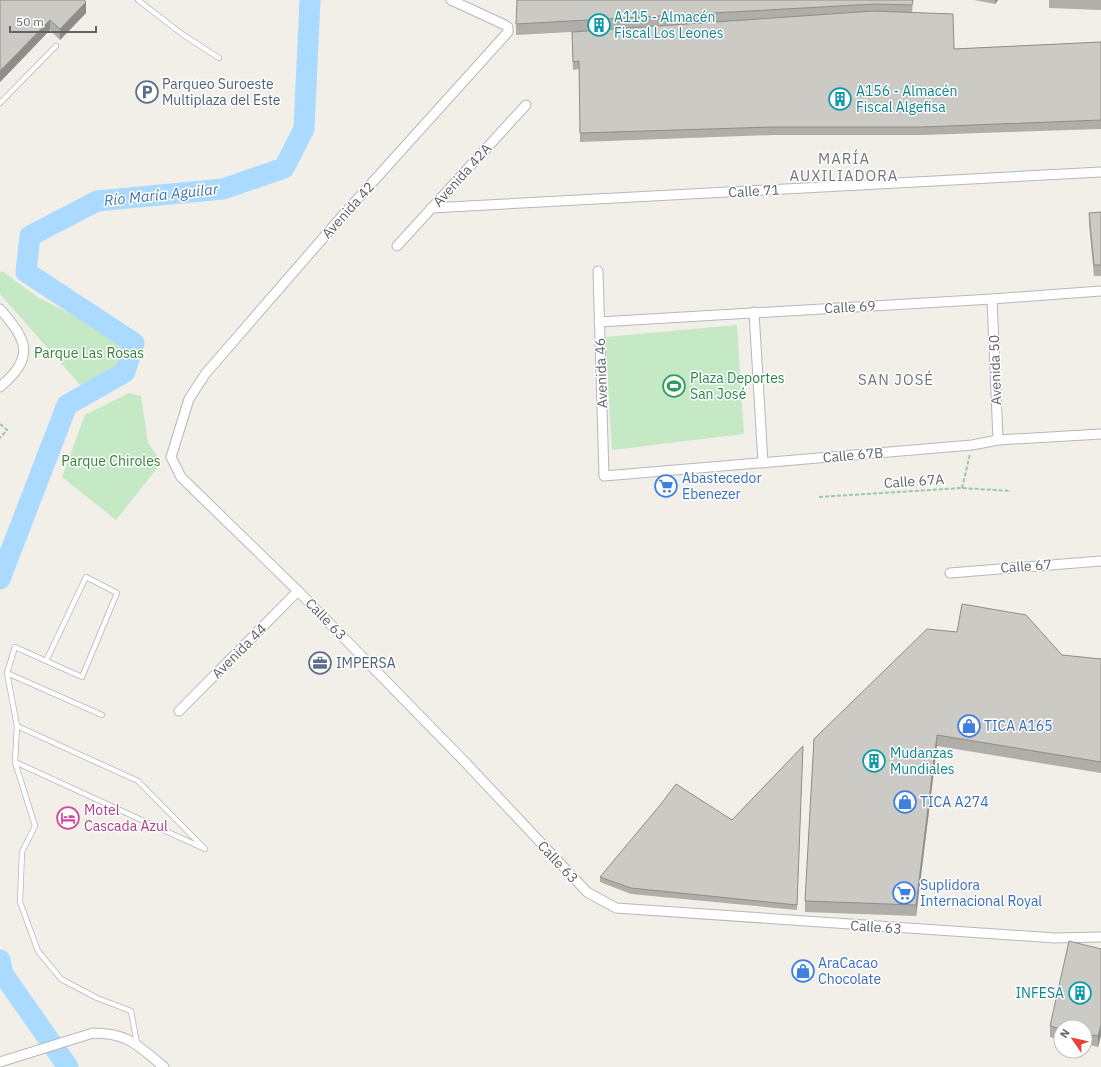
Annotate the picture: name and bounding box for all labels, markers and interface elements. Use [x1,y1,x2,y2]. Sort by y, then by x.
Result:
scale bar [10,8,96,34]
place label: A115 - Almacén Fiscal Los Leones [614,8,724,42]
building icon: A115 - Almacén Fiscal Los Leones [586,12,612,38]
text: 50 m [16,14,44,29]
place label: Parqueo Suroeste Multiplaza del Este [162,75,281,109]
parking icon: Parqueo Suroeste Multiplaza del Este [134,79,160,105]
place label: A156 - Almacén Fiscal Algefisa [856,82,957,116]
building icon: A156 - Almacén Fiscal Algefisa [827,86,853,112]
street label: Avenida 42A [429,140,495,210]
district label: MARÍA AUXILIADORA [790,149,898,185]
street label: Avenida 42 [318,178,378,242]
water label: Río María Aguilar [103,179,220,210]
street label: Calle 71 [728,181,780,201]
street label: Calle 69 [824,297,876,317]
street label: Avenida 50 [985,335,1005,405]
street label: Avenida 46 [591,338,611,408]
park label: Parque Las Rosas [34,344,144,362]
place label: Plaza Deportes San José [690,369,785,403]
district label: SAN JOSÉ [858,370,934,389]
sports icon: Plaza Deportes San José [661,373,687,399]
street label: Calle 67B [822,443,884,467]
park label: Parque Chiroles [61,452,161,470]
place label: Abastecedor Ebenezer [682,469,762,503]
street label: Calle 67A [883,470,945,492]
supermarket icon: Abastecedor Ebenezer [653,473,679,499]
street label: Calle 67 [1000,555,1052,577]
street label: Calle 63 [302,594,350,644]
street label: Avenida 44 [208,620,270,682]
office icon: IMPERSA [307,650,333,676]
place label: IMPERSA [336,654,396,672]
shop icon: TICA A165 [956,713,982,739]
place label: TICA A165 [984,717,1053,735]
place label: Mudanzas Mundiales [890,744,955,778]
building icon: Mudanzas Mundiales [861,748,887,774]
shop icon: TICA A274 [892,789,918,815]
place label: TICA A274 [920,793,989,811]
place label: Motel Cascada Azul [84,801,168,835]
hotel icon: Motel Cascada Azul [55,805,81,831]
street label: Calle 63 [534,837,582,887]
place label: Suplidora Internacional Royal [920,876,1042,910]
supermarket icon: Suplidora Internacional Royal [891,880,917,906]
street label: Calle 63 [850,916,902,938]
place label: AraCacao Chocolate [818,954,881,988]
shop icon: AraCacao Chocolate [790,958,816,984]
building icon: INFESA [1067,980,1093,1006]
place label: INFESA [1015,984,1064,1002]
north arrow [1053,1019,1093,1059]
text: N [1057,1026,1073,1041]

